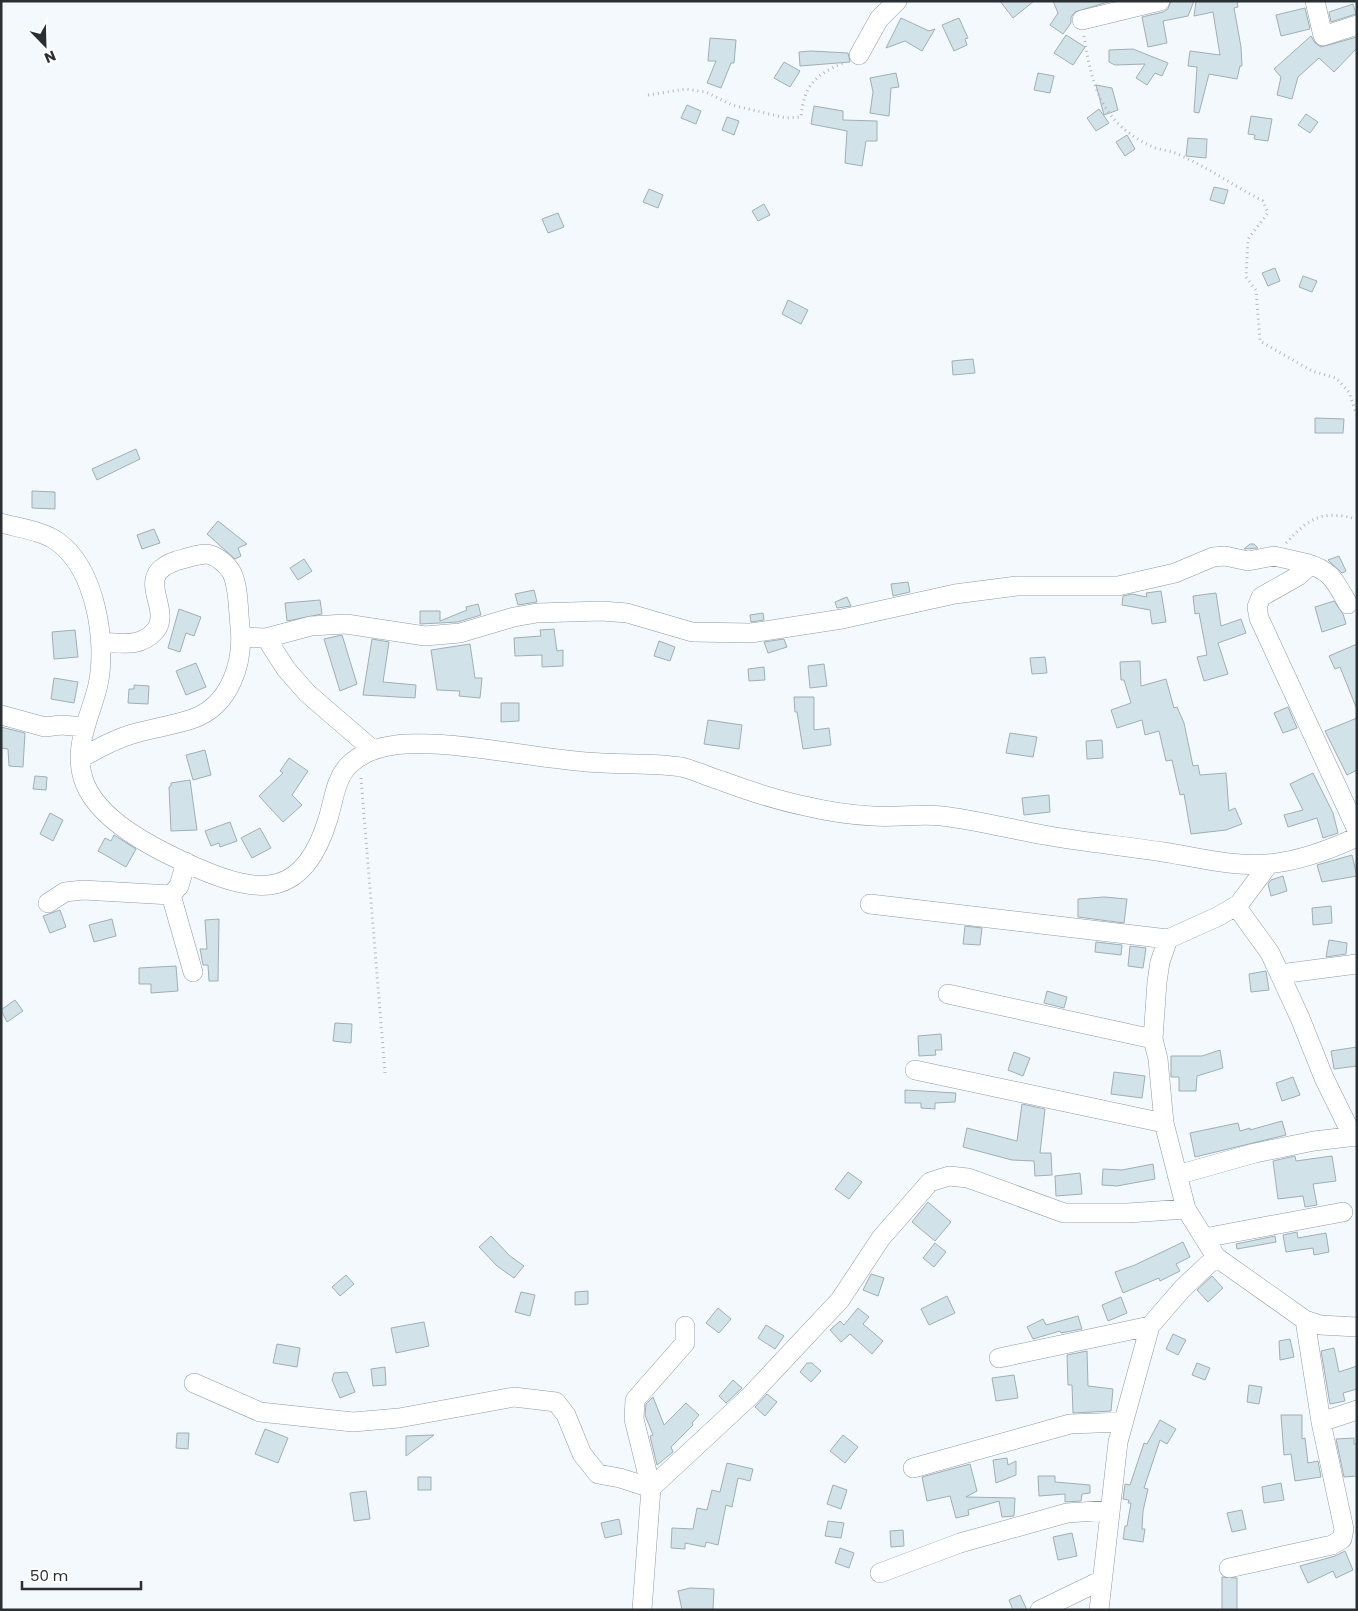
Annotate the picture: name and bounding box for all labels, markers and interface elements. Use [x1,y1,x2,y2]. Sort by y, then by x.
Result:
north arrow [20,20,70,70]
text: N [41,46,59,68]
scale bar [22,1558,141,1590]
text: 50 m [30,1565,68,1586]

